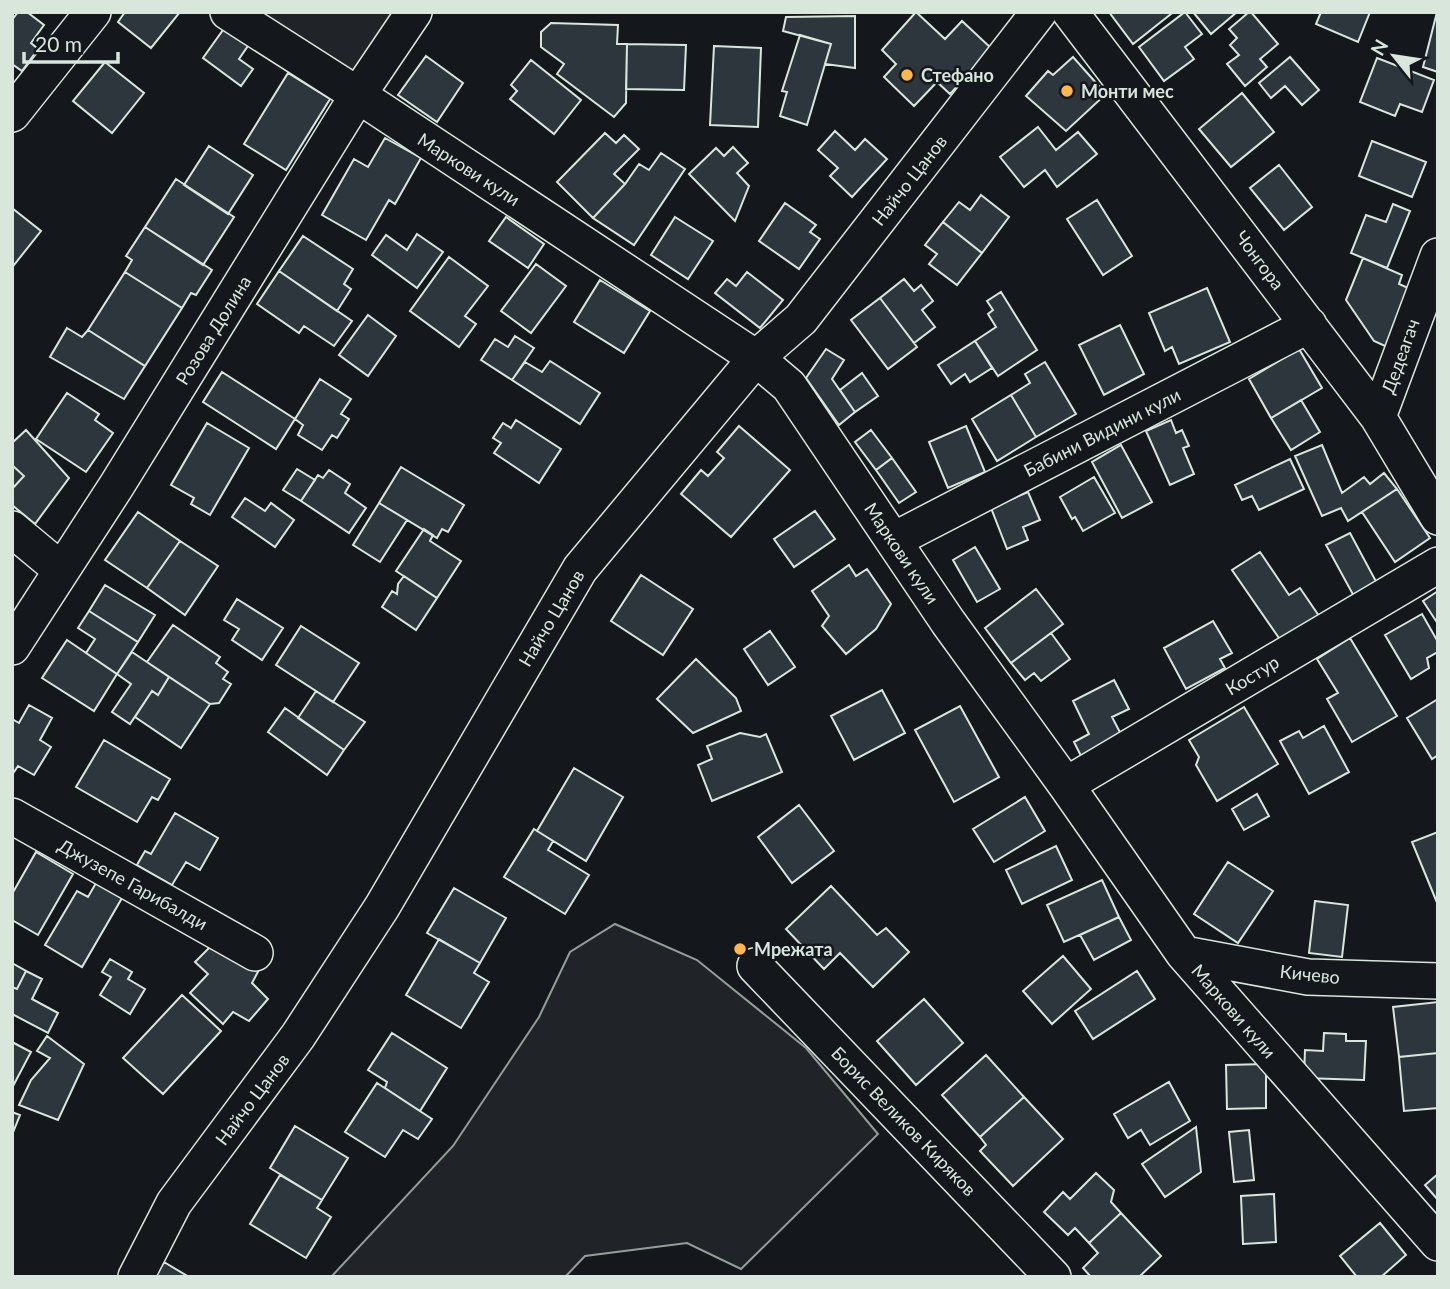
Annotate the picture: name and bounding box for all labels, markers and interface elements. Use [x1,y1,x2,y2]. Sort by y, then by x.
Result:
scale bar [24,21,119,65]
north arrow [1359,21,1429,91]
text: 20 m [35,31,82,56]
text: N [1365,35,1392,59]
place label: Стефано [921,64,994,86]
marker: Стефано [899,67,915,83]
place label: Монти мес [1081,80,1174,102]
marker: Монти мес [1059,83,1075,99]
street label: Маркови кули [414,128,524,210]
street label: Найчо Цанов [867,130,951,230]
street label: Чонгора [1231,226,1289,294]
street label: Розова Долина [171,271,255,389]
street label: Дедеагач [1376,316,1424,396]
street label: Бабини Видини кули [1020,383,1184,481]
street label: Маркови кули [860,498,944,608]
street label: Найчо Цанов [513,566,589,670]
street label: Костур [1221,650,1283,700]
street label: Джузепе Гарибалди [55,834,211,934]
place label: Мрежата [754,938,833,960]
marker: Мрежата [732,941,748,957]
street label: Маркови кули [1187,960,1281,1062]
street label: Кичево [1279,960,1341,988]
street label: Борис Великов Киряков [827,1042,981,1200]
street label: Найчо Цанов [210,1049,294,1149]

